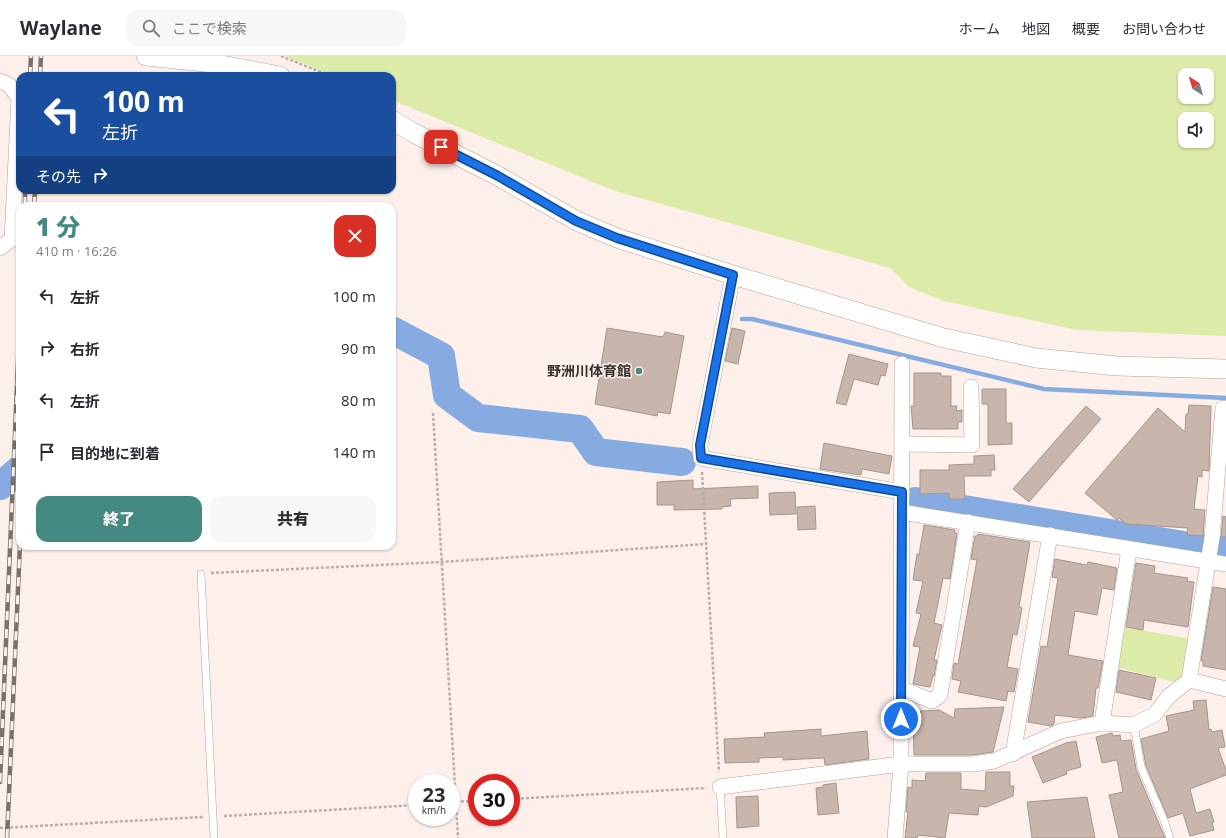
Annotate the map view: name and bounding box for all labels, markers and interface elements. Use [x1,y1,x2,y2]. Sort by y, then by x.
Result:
search box [126,10,406,46]
text: Waylane [20,15,102,41]
icon: search [140,17,162,39]
text: ここで検索 [172,18,247,38]
text: ホーム [958,19,1000,38]
text: 地図 [1022,19,1050,38]
text: 概要 [1072,19,1100,38]
text: お問い合わせ [1122,19,1206,38]
north arrow [1178,68,1214,104]
map controls [1178,68,1214,148]
text: 100 m [102,82,185,120]
icon: left [36,88,88,140]
button: sound [1178,112,1214,148]
text: 左折 [102,120,138,144]
pin [424,130,458,164]
icon: arrive [430,136,452,158]
icon: right [89,164,111,186]
text: その先 [36,166,81,186]
text: 1 分 [36,210,80,243]
button: close [334,215,376,257]
text: 410 m · 16:26 [36,242,117,260]
icon: left [36,285,58,307]
text: 100 m [332,286,376,306]
text: 左折 [70,287,100,307]
icon: right [36,337,58,359]
text: 90 m [341,338,376,358]
text: 右折 [70,339,100,359]
place label: 野洲川体育館 [547,361,631,380]
marker: 野洲川体育館 [634,366,644,376]
icon: left [36,389,58,411]
text: 80 m [341,390,376,410]
text: 左折 [70,391,100,411]
icon: arrive [36,441,58,463]
text: 140 m [332,442,376,462]
text: 目的地に到着 [70,443,160,463]
button: 終了 [36,496,202,542]
button: 共有 [210,496,376,542]
position arrow [880,698,922,740]
speed limit sign: 30 [468,774,520,826]
text: 23 [423,781,445,808]
text: km/h [422,803,446,817]

